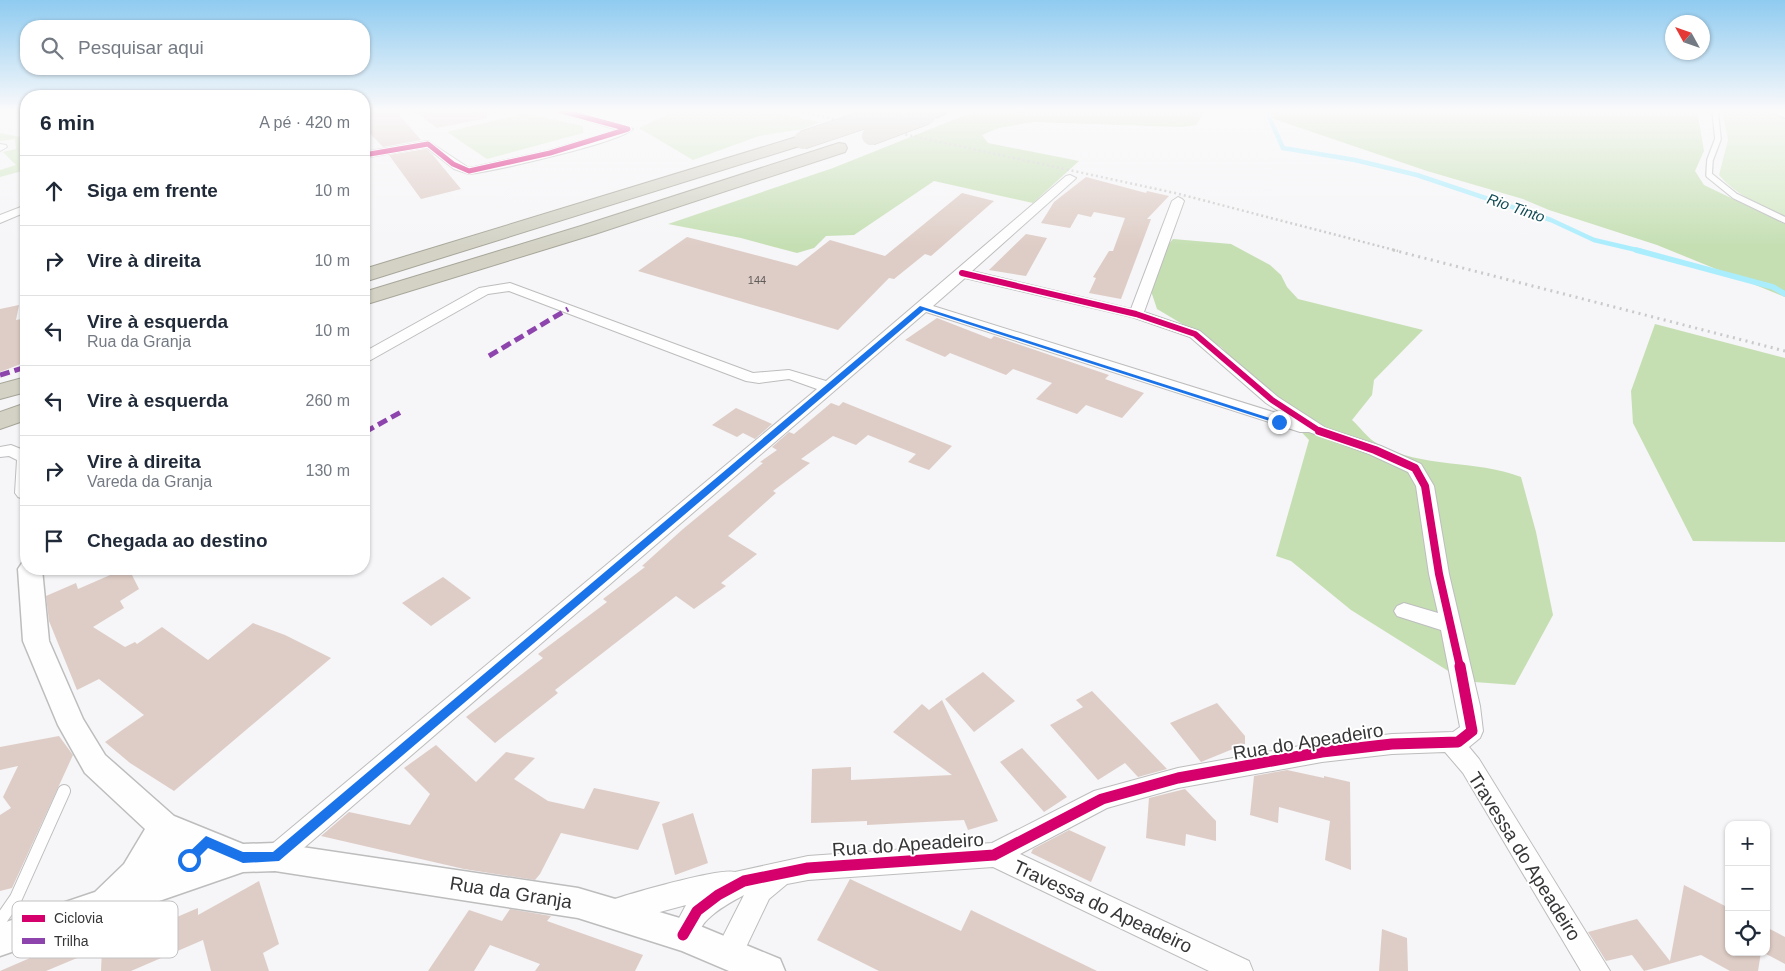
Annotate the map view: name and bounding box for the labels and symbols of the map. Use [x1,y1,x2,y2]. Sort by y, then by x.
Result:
north arrow [1665,15,1710,60]
water label: Rio Tinto [1485,190,1547,225]
house number: 144 [748,274,766,286]
route end [1268,411,1291,434]
street label: Rua do Apeadeiro [1231,719,1385,764]
street label: Travessa do Apeadeiro [1464,768,1585,944]
street label: Rua do Apeadeiro [831,829,985,860]
route start [178,849,201,872]
street label: Travessa do Apeadeiro [1010,856,1195,957]
street label: Rua da Granja [448,872,574,913]
legend [12,901,178,958]
text: Ciclovia [54,910,103,926]
text: Trilha [54,933,89,949]

